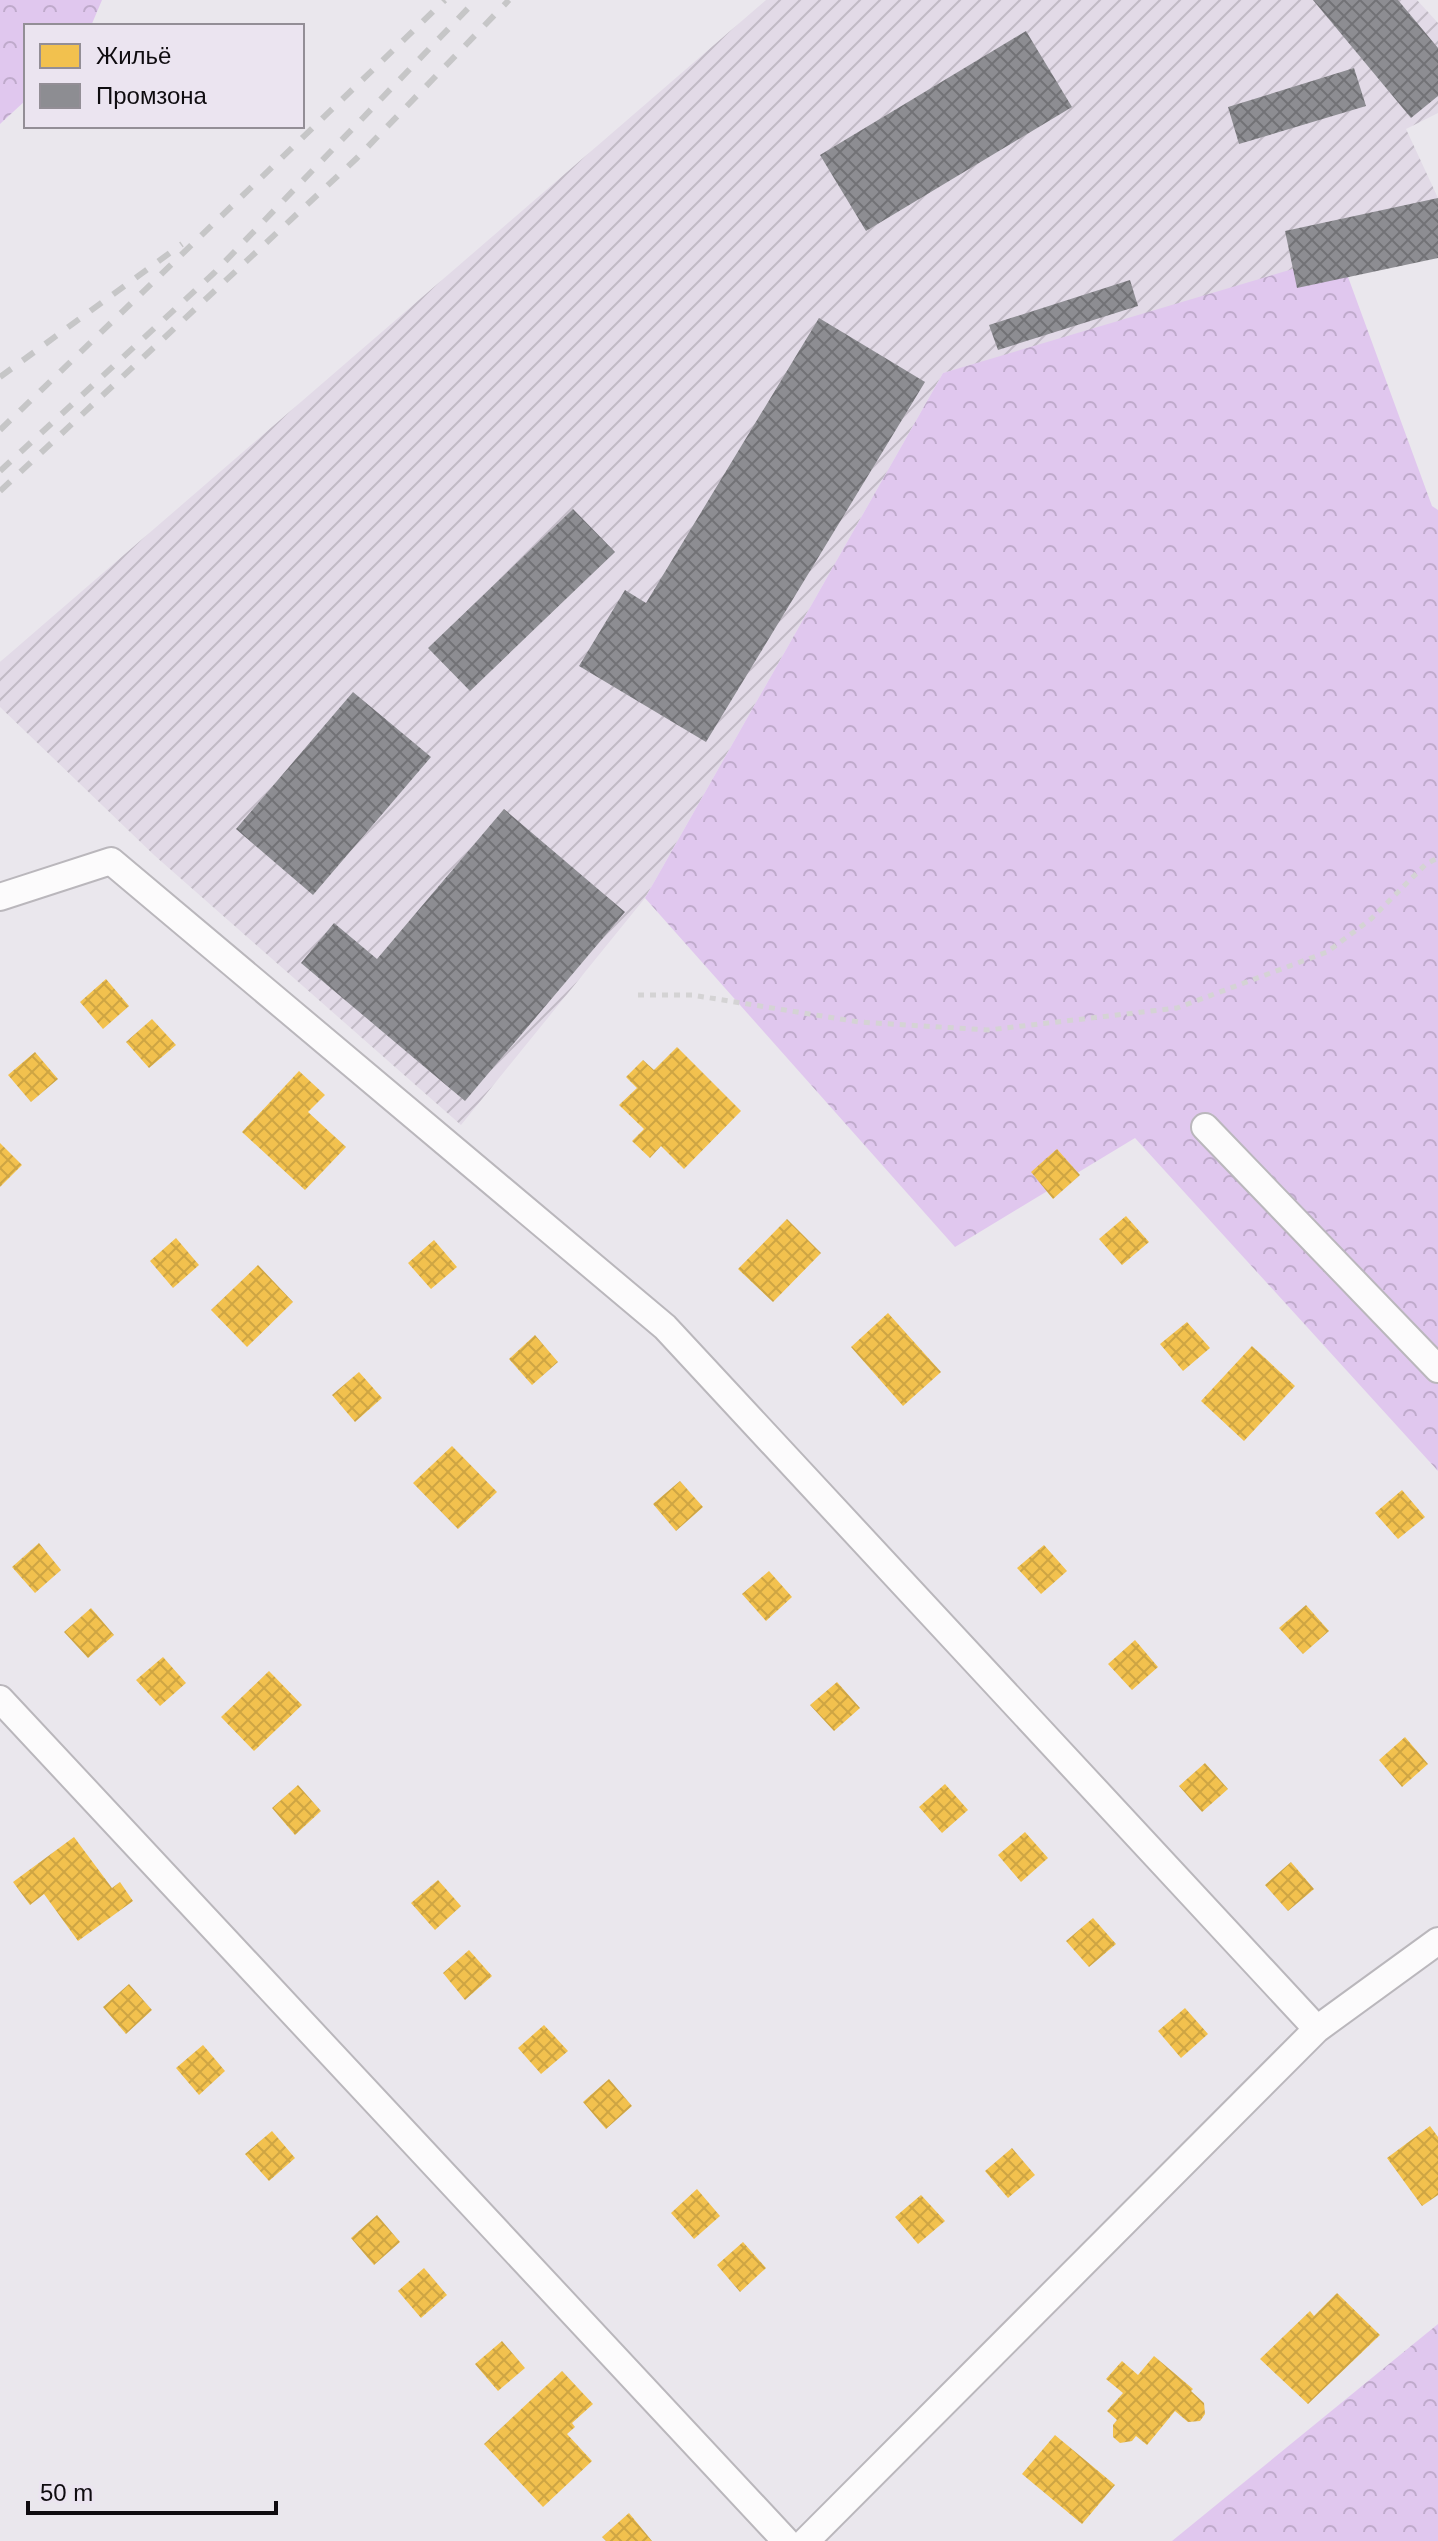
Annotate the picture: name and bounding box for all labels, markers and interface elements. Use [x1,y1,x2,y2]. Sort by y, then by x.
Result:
legend [24,24,304,128]
text: Жильё [96,42,171,69]
text: Промзона [96,82,208,109]
scale bar [28,2465,276,2515]
text: 50 m [40,2479,93,2506]

